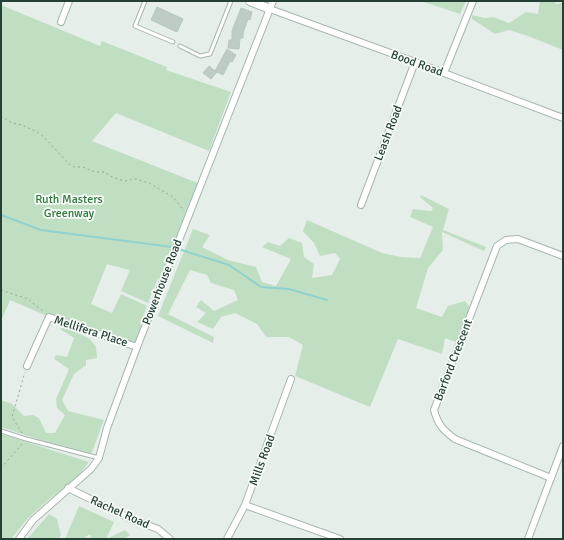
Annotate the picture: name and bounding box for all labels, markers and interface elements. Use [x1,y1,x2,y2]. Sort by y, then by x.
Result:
street label: Bood Road [389,47,445,80]
street label: Leash Road [371,103,406,163]
park label: Ruth Masters Greenway [35,192,103,221]
street label: Powerhouse Road [139,237,186,327]
street label: Mellifera Place [52,312,130,350]
street label: Barford Crescent [431,317,476,403]
street label: Mills Road [246,432,279,488]
street label: Rachel Road [88,493,152,532]

